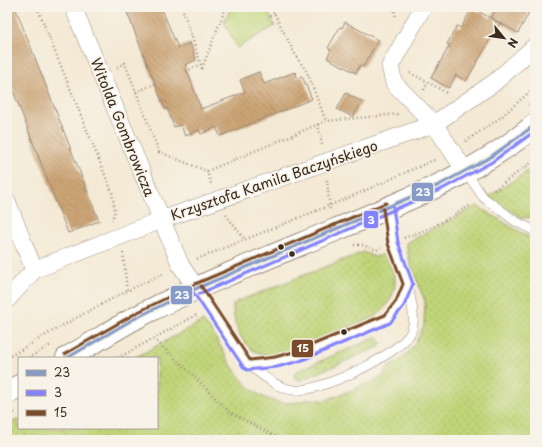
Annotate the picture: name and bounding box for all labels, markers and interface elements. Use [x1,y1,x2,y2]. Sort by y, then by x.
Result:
north arrow [484,18,524,58]
text: N [503,35,523,51]
street label: Witolda Gombrowicza [86,55,160,200]
street label: Krzysztofa Kamila Baczyńskiego [168,135,380,225]
line badge: 23 [411,182,434,202]
text: 23 [416,183,430,200]
line badge: 3 [363,210,379,229]
text: 3 [367,211,375,228]
unlabelled marker [276,242,286,252]
unlabelled marker [287,249,297,259]
line badge: 23 [170,285,193,305]
text: 23 [175,286,189,303]
unlabelled marker [339,327,349,337]
line badge: 15 [291,339,314,358]
text: 15 [297,339,309,356]
legend [18,357,158,429]
text: 23 [54,363,70,381]
text: 3 [54,383,62,401]
text: 15 [54,403,67,421]

